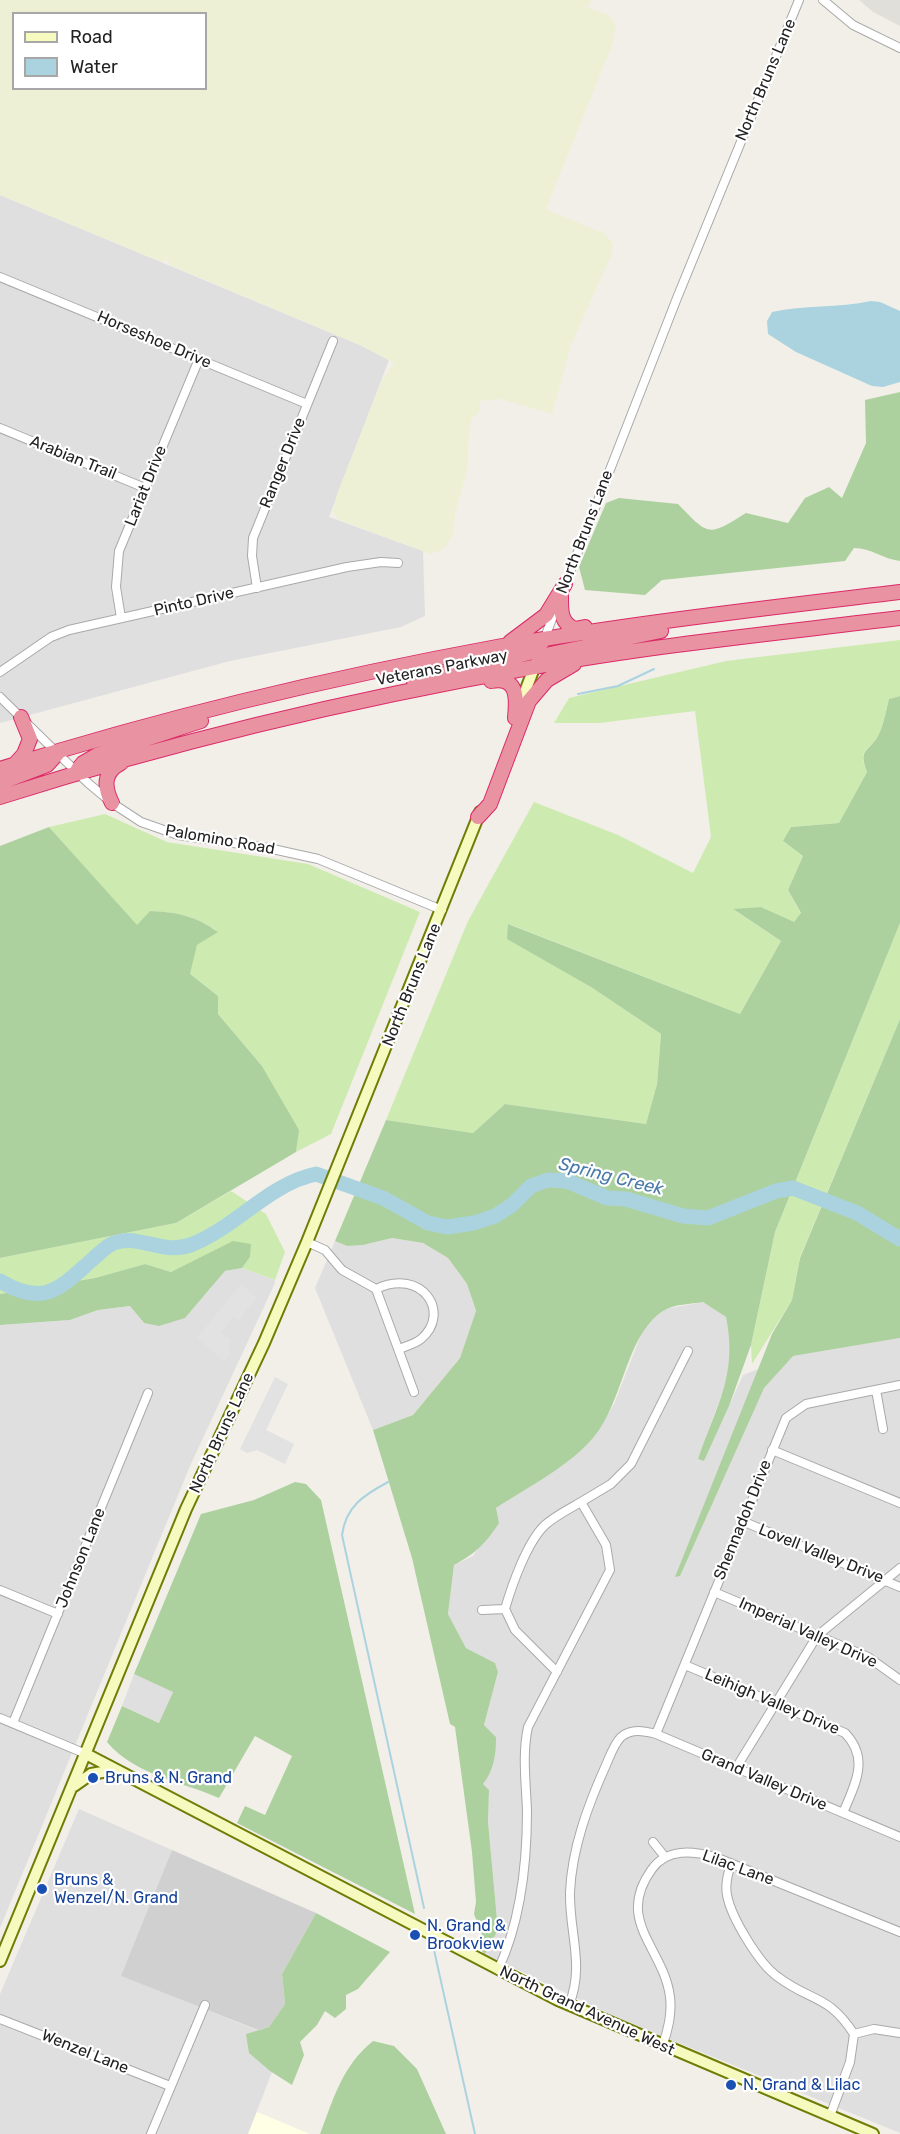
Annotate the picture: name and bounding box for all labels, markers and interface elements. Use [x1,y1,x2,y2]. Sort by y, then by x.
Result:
legend [12,12,207,90]
street label: North Bruns Lane [732,16,800,144]
text: Road [70,26,113,48]
text: Water [70,56,118,78]
street label: Horseshoe Drive [94,307,214,373]
street label: Ranger Drive [256,415,310,511]
street label: Arabian Trail [27,432,119,484]
street label: Lariat Drive [121,443,171,529]
street label: North Bruns Lane [553,467,617,597]
street label: Pinto Drive [152,583,236,621]
street label: Veterans Parkway [375,646,509,690]
street label: Palomino Road [164,821,276,859]
street label: North Bruns Lane [379,921,445,1049]
water label: Spring Creek [556,1154,666,1200]
street label: North Bruns Lane [186,1370,258,1496]
street label: Shennadoh Drive [710,1457,776,1583]
street label: Johnson Lane [52,1505,110,1611]
street label: Lovell Valley Drive [756,1520,886,1588]
street label: Imperial Valley Drive [736,1594,880,1672]
street label: Leihigh Valley Drive [702,1665,842,1739]
street label: Grand Valley Drive [698,1745,830,1815]
place label: Bruns & N. Grand [105,1768,232,1788]
marker: Bruns & N. Grand [86,1771,100,1785]
street label: Lilac Lane [700,1846,776,1890]
place label: Bruns & Wenzel/N. Grand [54,1870,178,1908]
marker: Bruns & Wenzel/N. Grand [35,1882,49,1896]
place label: N. Grand & Brookview [427,1916,506,1954]
marker: N. Grand & Brookview [408,1928,422,1942]
street label: North Grand Avenue West [496,1962,678,2060]
street label: Wenzel Lane [39,2026,131,2078]
place label: N. Grand & Lilac [743,2075,860,2095]
marker: N. Grand & Lilac [724,2078,738,2092]

